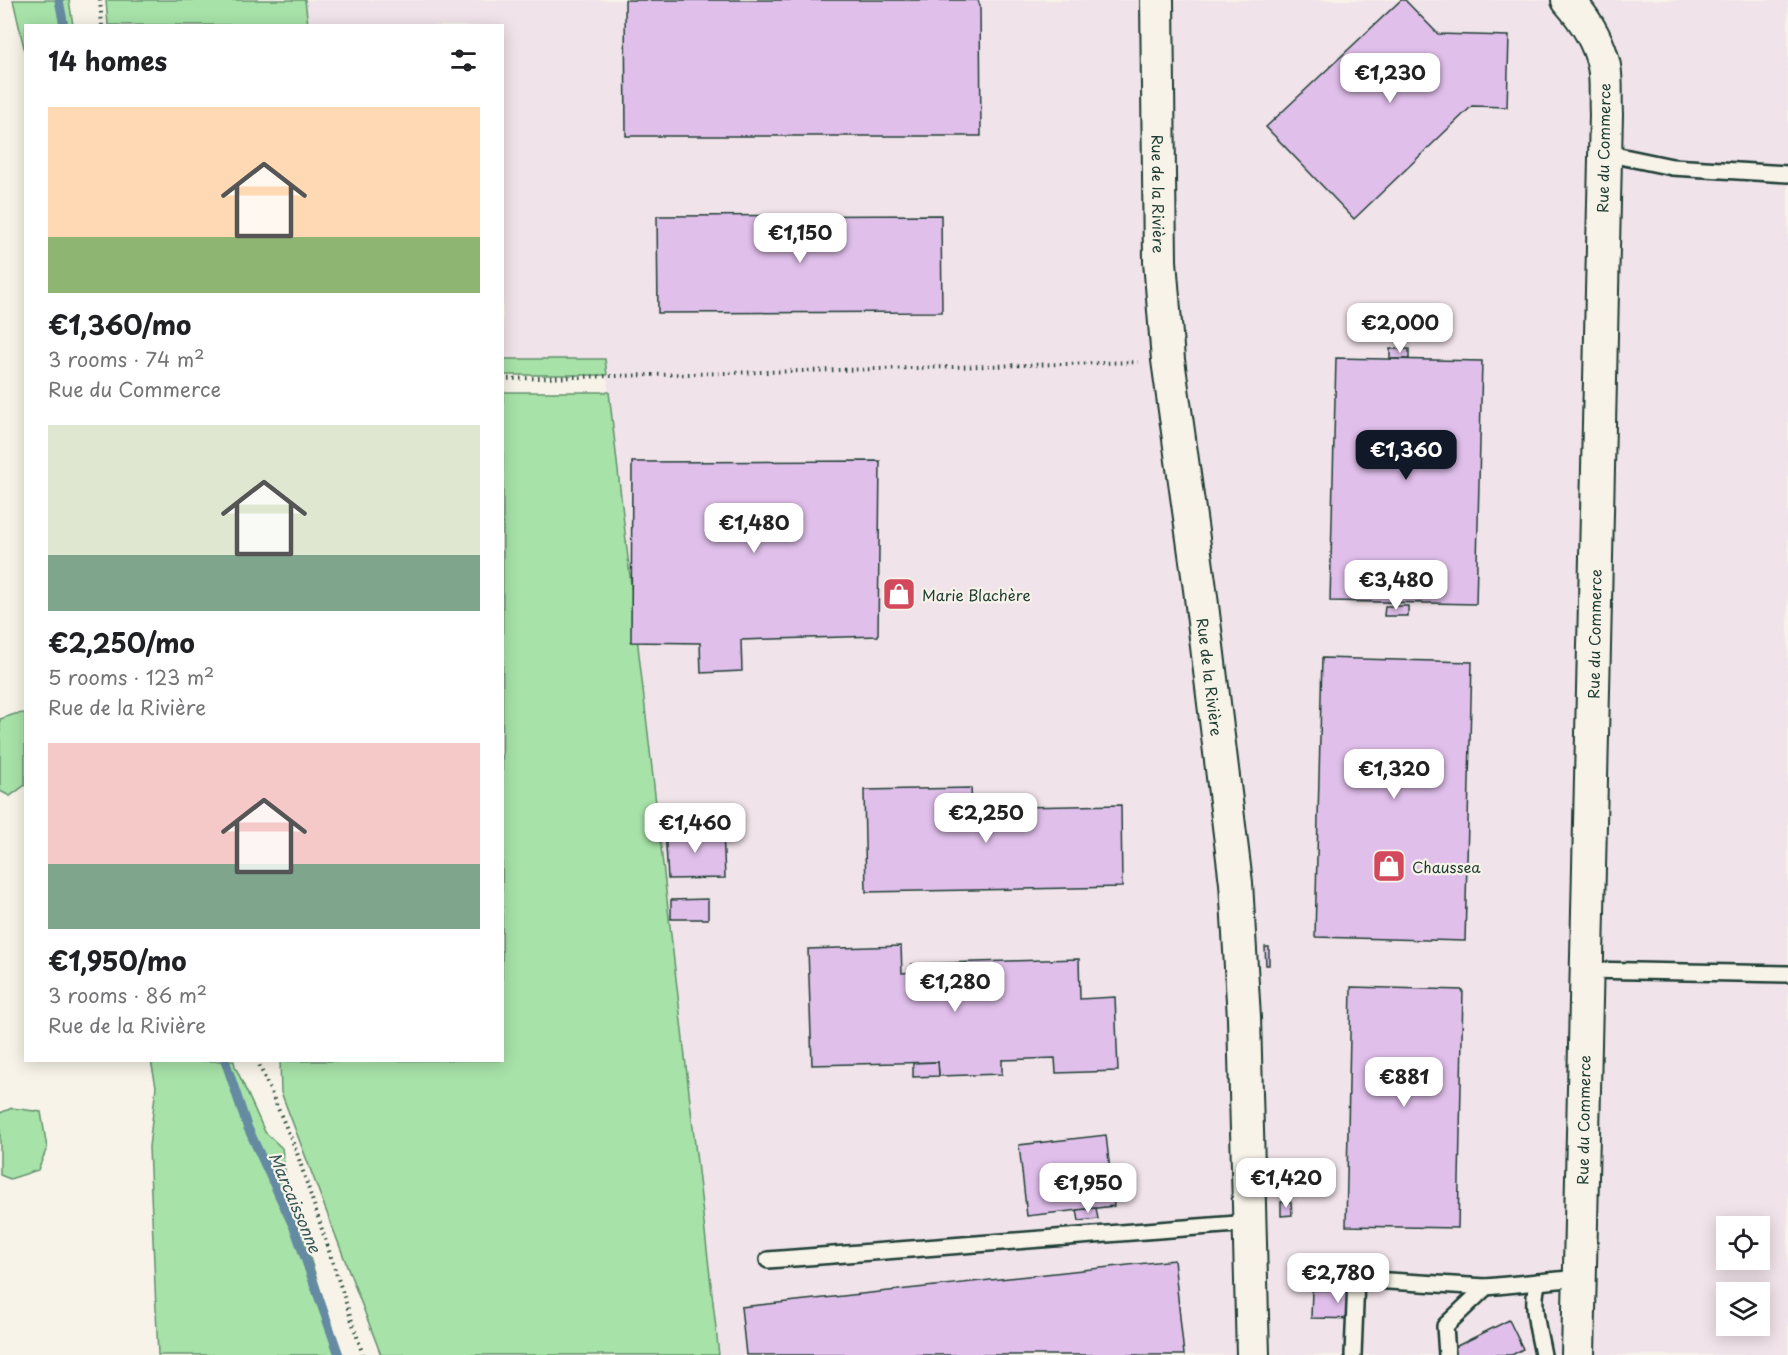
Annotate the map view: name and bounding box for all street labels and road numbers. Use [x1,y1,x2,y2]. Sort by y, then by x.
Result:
street label: Rue du Commerce [1590,83,1616,213]
street label: Rue de la Rivière [1147,134,1171,253]
street label: Rue du Commerce [1581,569,1607,699]
street label: Rue de la Rivière [1192,616,1229,737]
street label: Rue du Commerce [1570,1055,1596,1185]

